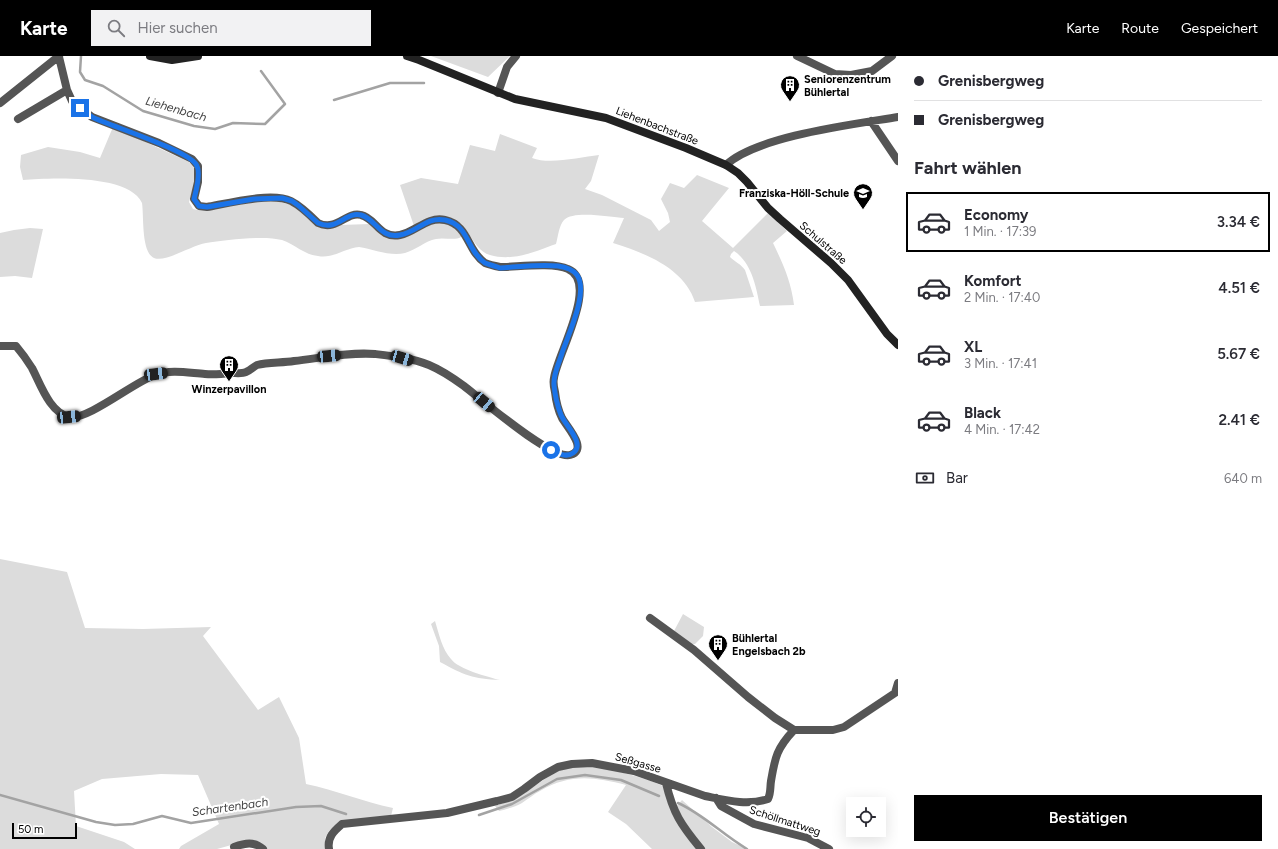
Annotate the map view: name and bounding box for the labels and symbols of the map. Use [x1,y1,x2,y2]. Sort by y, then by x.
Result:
place label: Seniorenzentrum Bühlertal [804,73,891,99]
building icon: Seniorenzentrum Bühlertal [779,74,801,102]
water label: Liehenbach [144,94,208,124]
route end [71,99,89,117]
street label: Liehenbachstraße [614,104,700,148]
school or university icon: Franziska-Höll-Schule [852,182,874,210]
place label: Franziska-Höll-Schule [739,187,849,200]
street label: Schulstraße [797,219,849,267]
car [317,349,341,363]
car [389,349,415,367]
building icon: Winzerpavillon [218,354,240,382]
car [143,367,169,381]
place label: Winzerpavillon [192,383,266,396]
car [471,390,497,414]
car [56,410,82,424]
route start [542,441,560,459]
place label: Bühlertal Engelsbach 2b [732,632,806,658]
building icon: Bühlertal Engelsbach 2b [707,633,729,661]
street label: Seßgasse [613,750,663,776]
water label: Schartenbach [191,795,269,819]
street label: Schöllmattweg [748,803,822,839]
scale bar [12,821,77,840]

